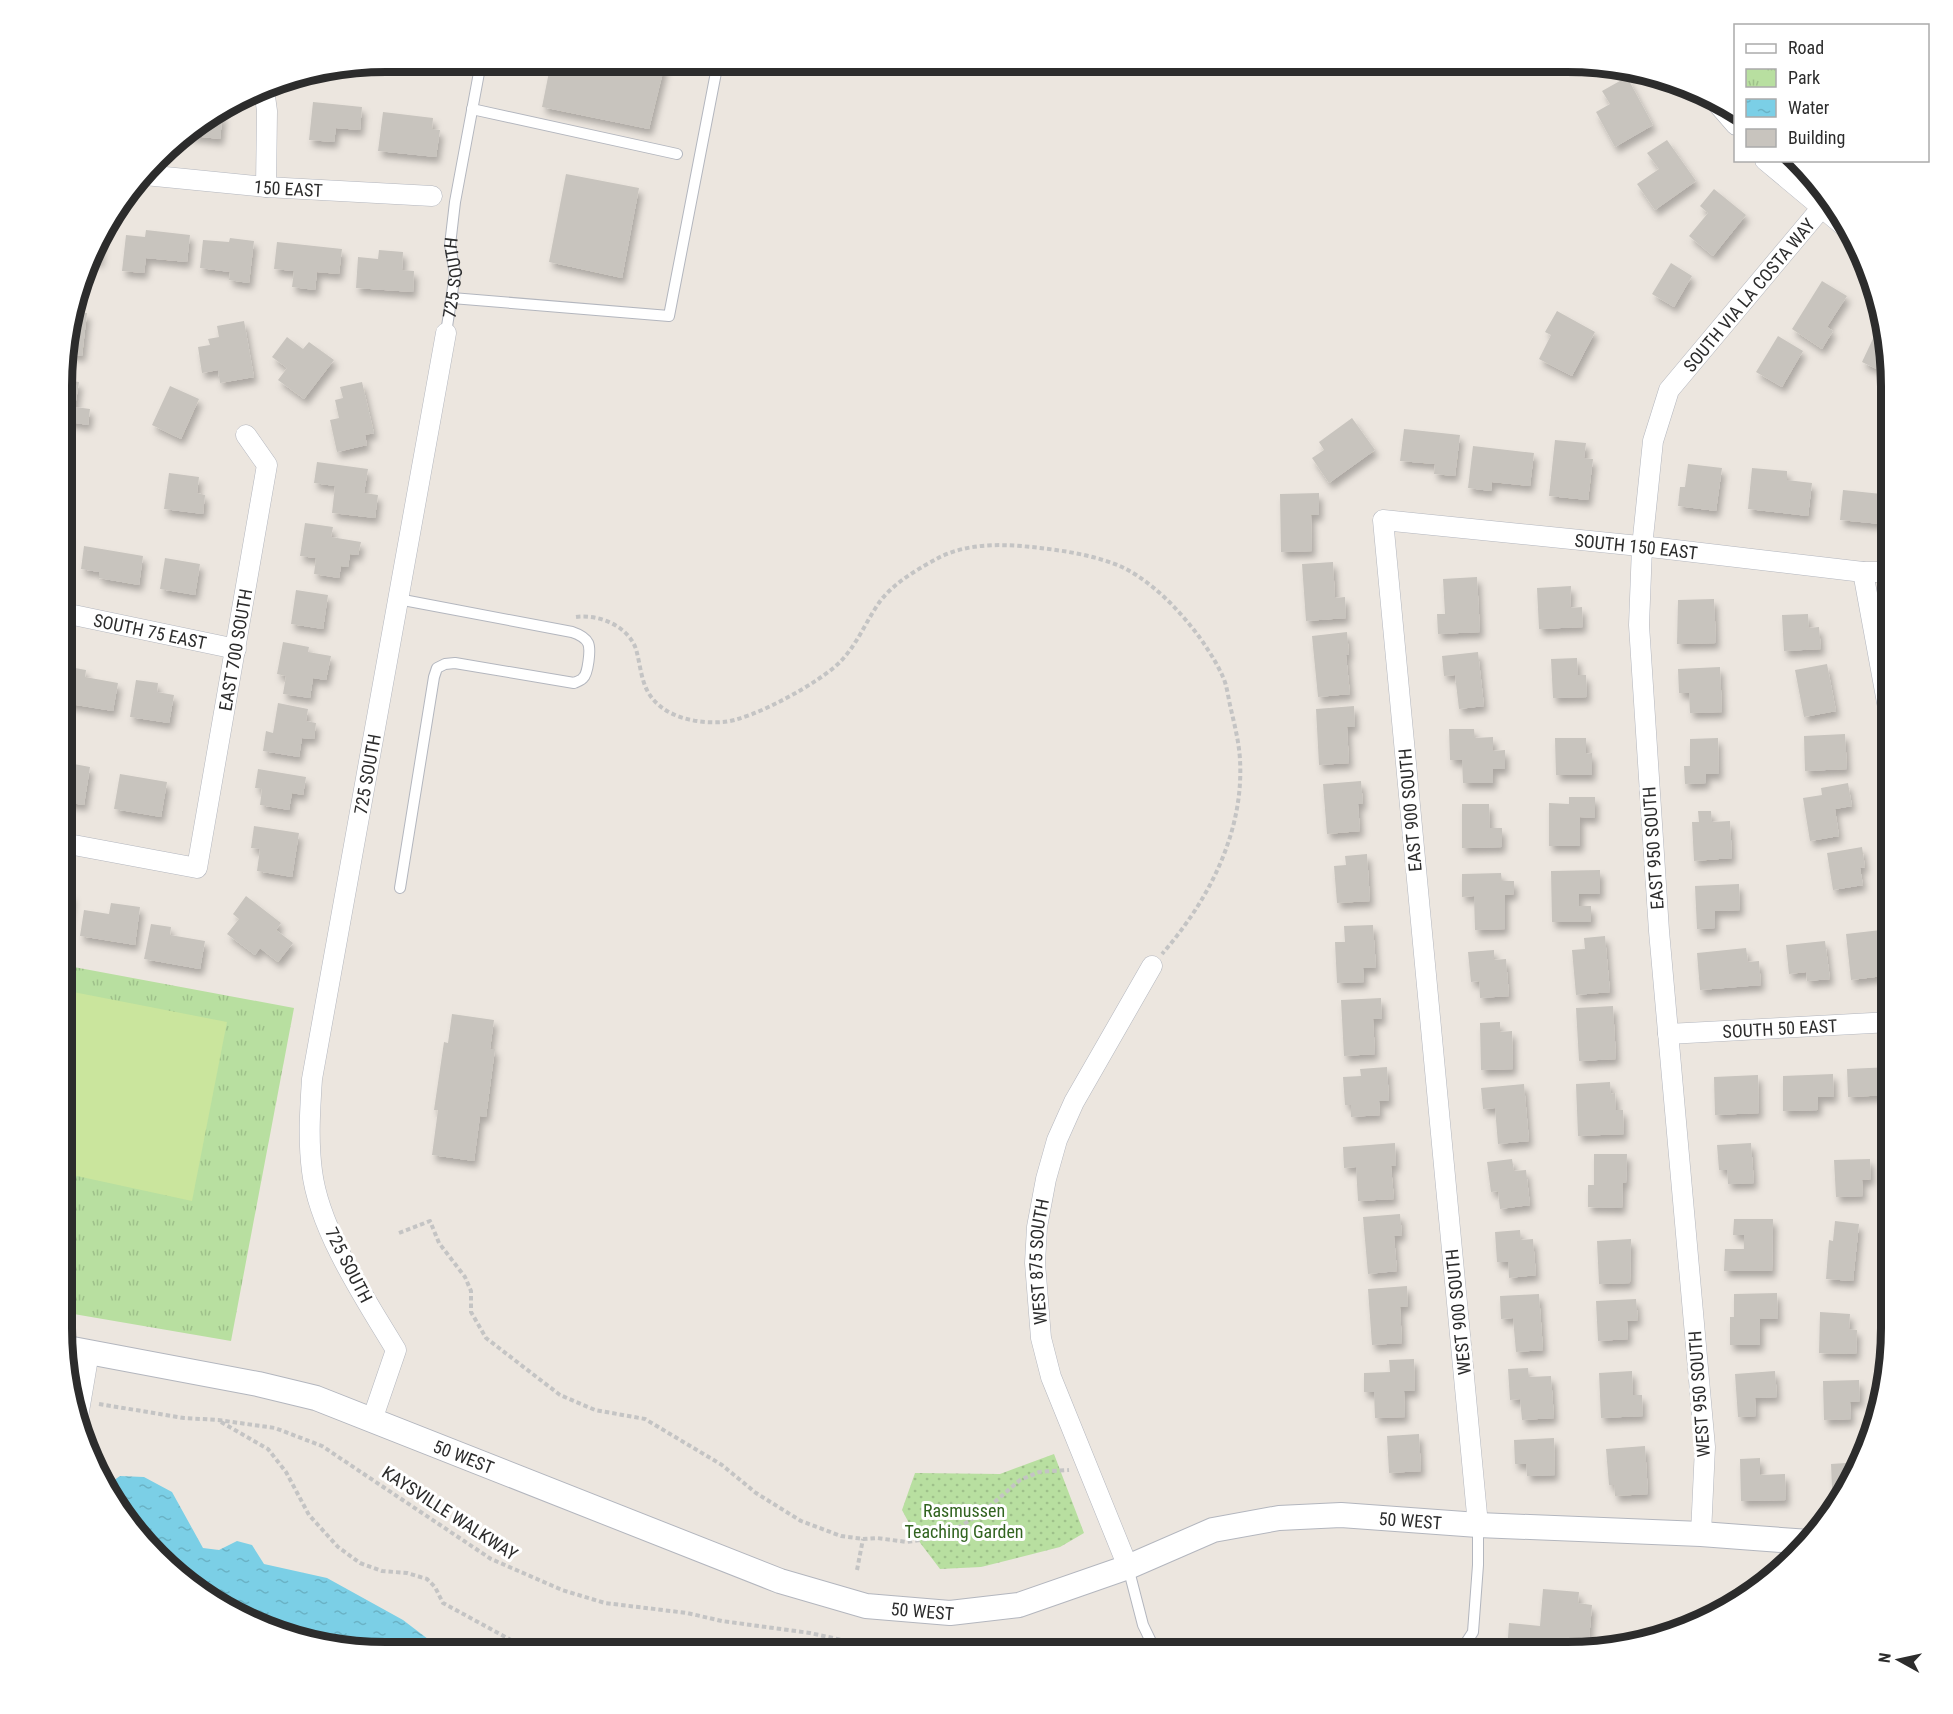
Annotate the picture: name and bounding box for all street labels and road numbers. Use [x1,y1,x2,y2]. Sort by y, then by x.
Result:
street label: 150 EAST [253,175,323,201]
street label: SOUTH VIA LA COSTA WAY [1679,213,1819,376]
street label: 725 SOUTH [438,236,466,320]
street label: SOUTH 150 EAST [1574,529,1699,563]
street label: EAST 700 SOUTH [214,587,256,712]
street label: SOUTH 75 EAST [92,609,209,653]
street label: 725 SOUTH [349,732,384,816]
street label: EAST 900 SOUTH [1394,748,1426,872]
street label: EAST 950 SOUTH [1638,786,1668,910]
street label: SOUTH 50 EAST [1722,1014,1838,1042]
street label: WEST 875 SOUTH [1024,1197,1053,1326]
street label: 725 SOUTH [321,1224,377,1306]
street label: WEST 900 SOUTH [1441,1248,1475,1376]
street label: WEST 950 SOUTH [1684,1330,1714,1458]
street label: 50 WEST [430,1435,497,1478]
street label: KAYSVILLE WALKWAY [378,1461,522,1565]
street label: 50 WEST [1378,1507,1443,1533]
street label: 50 WEST [890,1598,955,1624]

